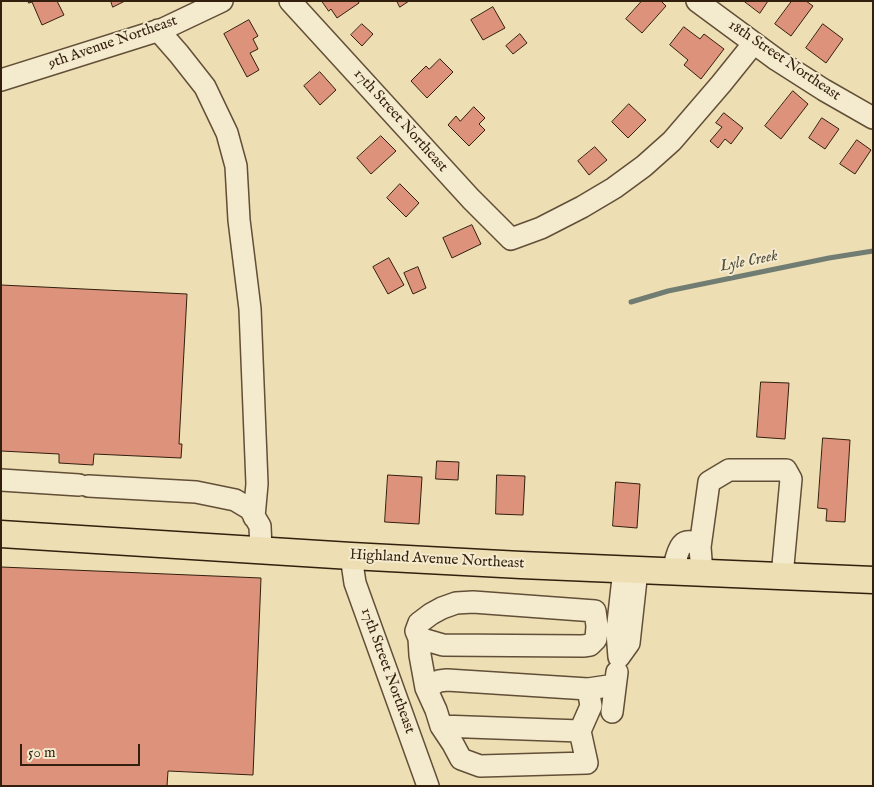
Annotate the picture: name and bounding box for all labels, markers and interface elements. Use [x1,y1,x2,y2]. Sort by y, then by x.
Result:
street label: 9th Avenue Northeast [46,13,180,73]
street label: 18th Street Northeast [725,17,843,105]
street label: 17th Street Northeast [349,66,451,176]
water label: Lyle Creek [718,247,780,277]
street label: Highland Avenue Northeast [349,546,525,574]
street label: 17th Street Northeast [356,606,418,736]
scale bar [22,734,142,766]
text: 50 m [28,743,56,762]

